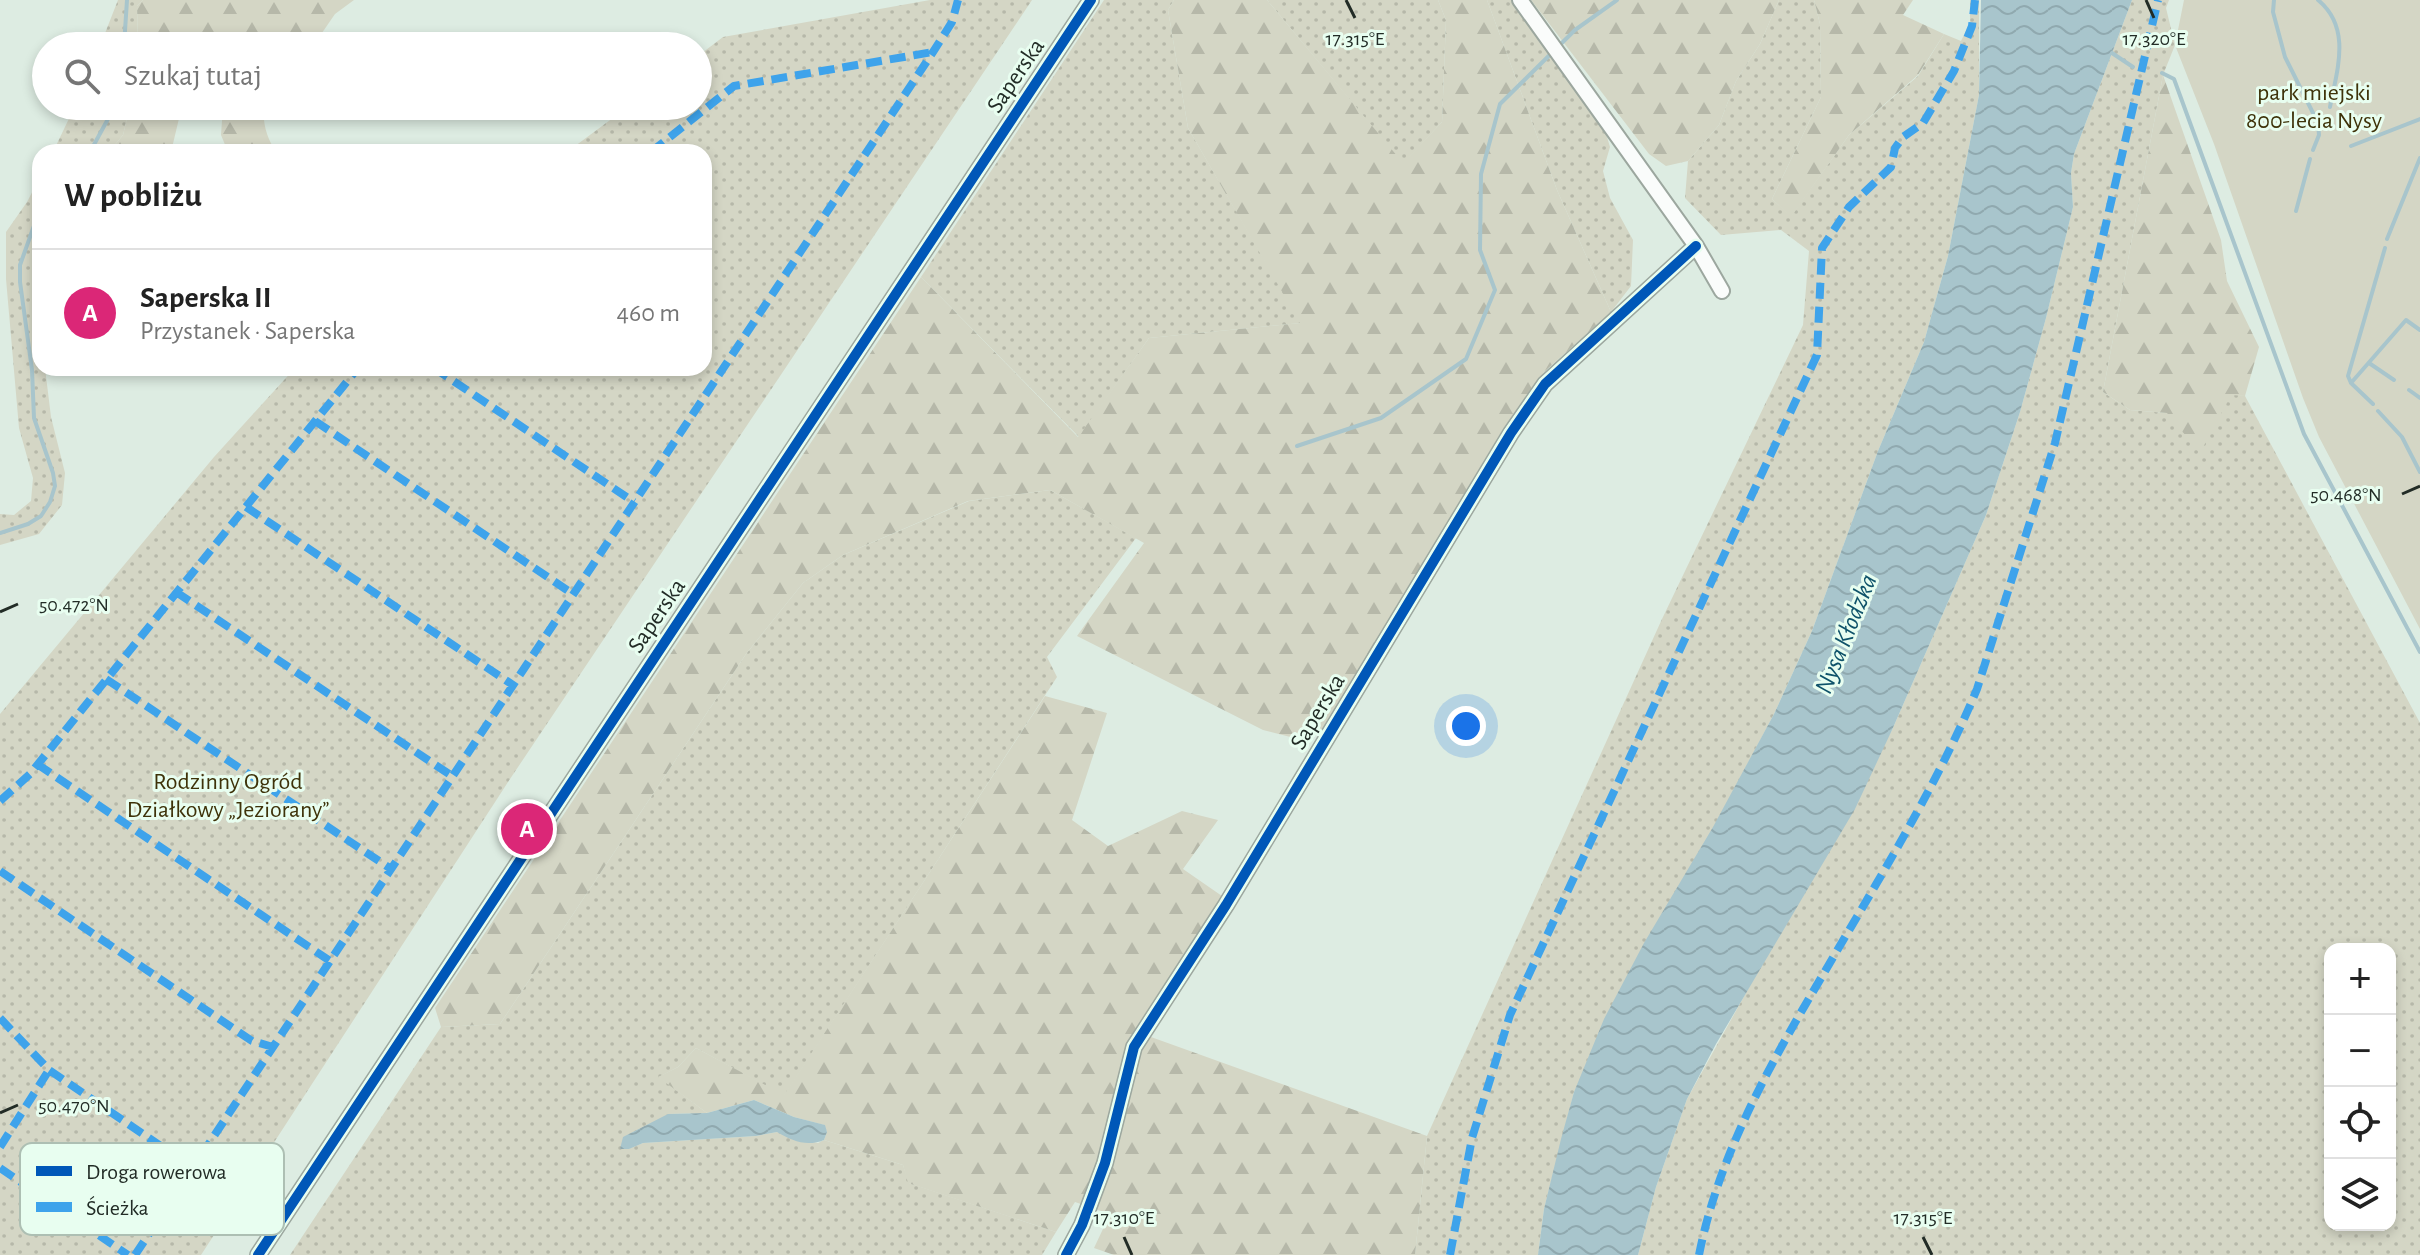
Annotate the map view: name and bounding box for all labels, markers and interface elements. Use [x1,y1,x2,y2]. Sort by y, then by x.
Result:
text: 17.315°E [1326,29,1385,49]
text: 17.320°E [2122,29,2186,49]
search box [32,32,712,120]
street label: Saperska [983,35,1049,117]
icon: search [60,54,104,98]
text: Szukaj tutaj [124,61,262,91]
park label: park miejski 800-lecia Nysy [2246,81,2382,133]
text: W pobliżu [64,179,202,213]
text: Saperska II [140,283,272,313]
text: A [82,300,98,326]
text: 460 m [616,300,680,326]
text: Przystanek · Saperska [140,318,355,344]
text: 50.468°N [2310,485,2382,505]
water label: Nysa Kłodzka [1810,571,1882,697]
street label: Saperska [624,575,690,657]
text: 50.472°N [39,595,109,615]
street label: Saperska [1286,670,1350,754]
your location [1446,706,1486,746]
park label: Rodzinny Ogród Działkowy „Jeziorany” [127,770,329,822]
pin: A [501,799,553,859]
map controls [2324,943,2396,1231]
button: + [2324,943,2396,1015]
button: − [2324,1015,2396,1087]
button: locate [2324,1087,2396,1159]
text: 50.470°N [38,1096,110,1116]
legend [20,1143,284,1235]
button: layers [2324,1159,2396,1231]
text: Droga rowerowa [86,1161,227,1183]
text: Ścieżka [86,1195,149,1219]
text: 17.310°E [1094,1208,1155,1228]
text: 17.315°E [1894,1208,1953,1228]

